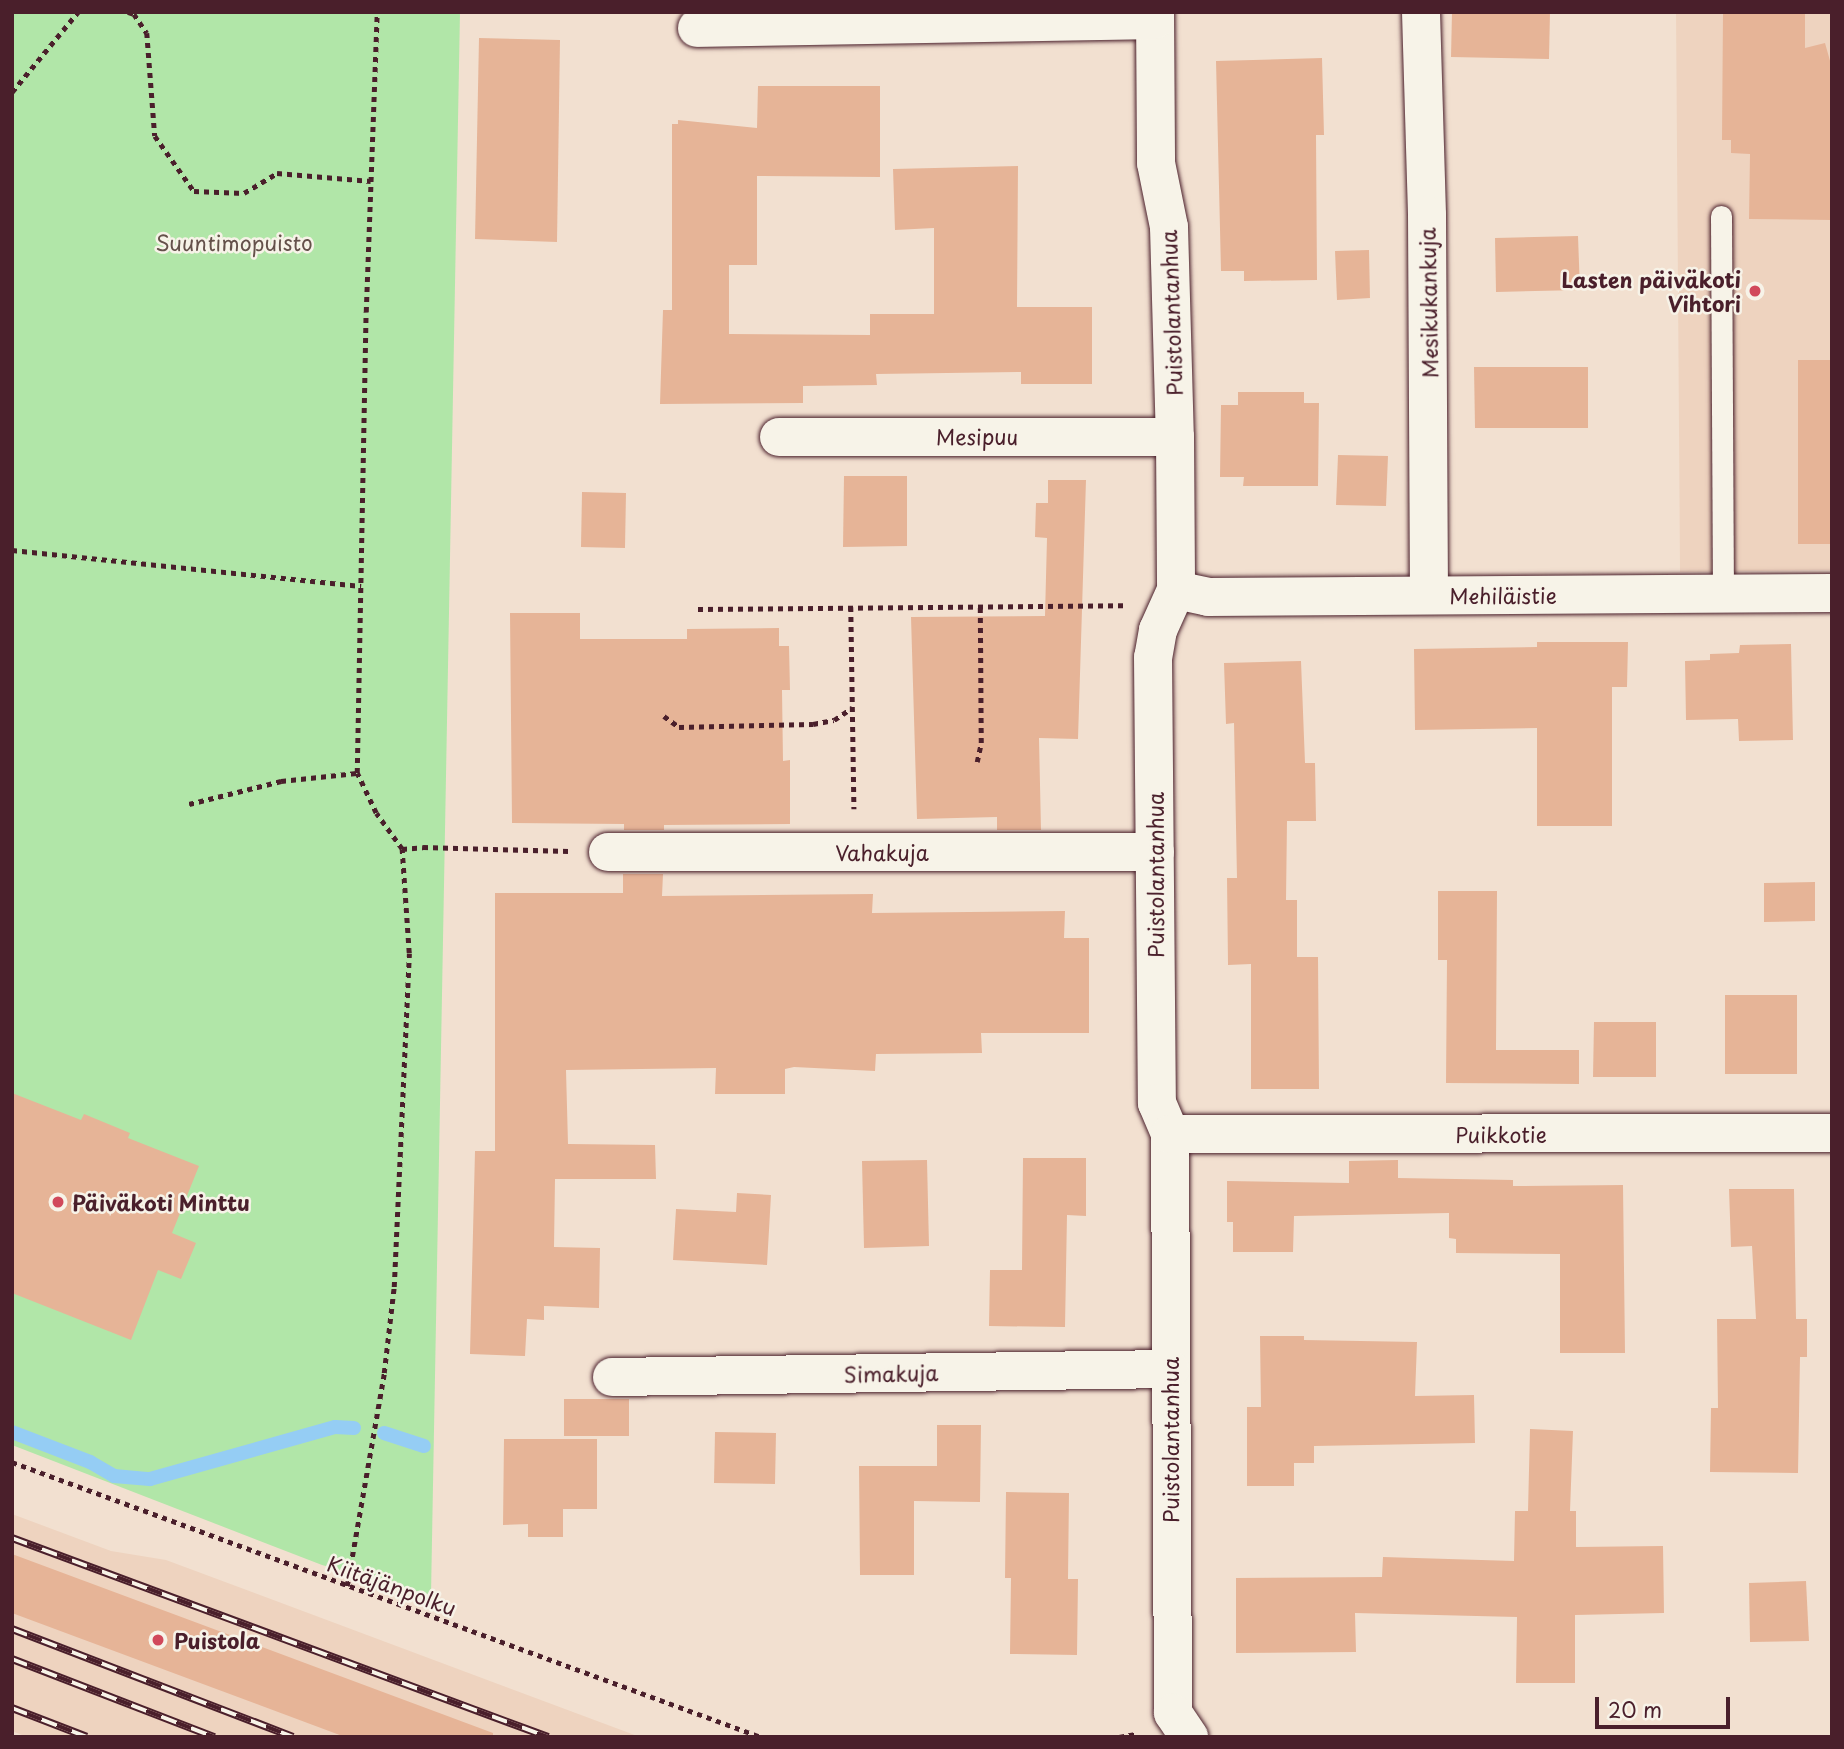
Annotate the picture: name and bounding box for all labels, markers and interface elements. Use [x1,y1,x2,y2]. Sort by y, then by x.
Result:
street label: Mesikukankuja [1414,227,1442,379]
park label: Suuntimopuisto [155,229,313,255]
street label: Puistolantanhua [1156,230,1186,396]
place label: Lasten päiväkoti Vihtori [1562,266,1741,316]
marker: Lasten päiväkoti Vihtori [1747,283,1763,299]
street label: Mesipuu [936,423,1018,449]
street label: Mehiläistie [1449,582,1557,608]
street label: Puistolantanhua [1142,792,1168,958]
street label: Vahakuja [835,839,929,865]
street label: Puikkotie [1455,1121,1547,1147]
place label: Päiväkoti Minttu [72,1189,251,1215]
marker: Päiväkoti Minttu [50,1194,66,1210]
street label: Puistolantanhua [1157,1357,1183,1523]
street label: Simakuja [844,1360,938,1386]
street label: Kiitäjänpolku [324,1550,460,1620]
place label: Puistola [174,1627,260,1653]
marker: Puistola [148,1630,168,1650]
scale bar [1599,1682,1734,1726]
text: 20 m [1608,1693,1662,1725]

